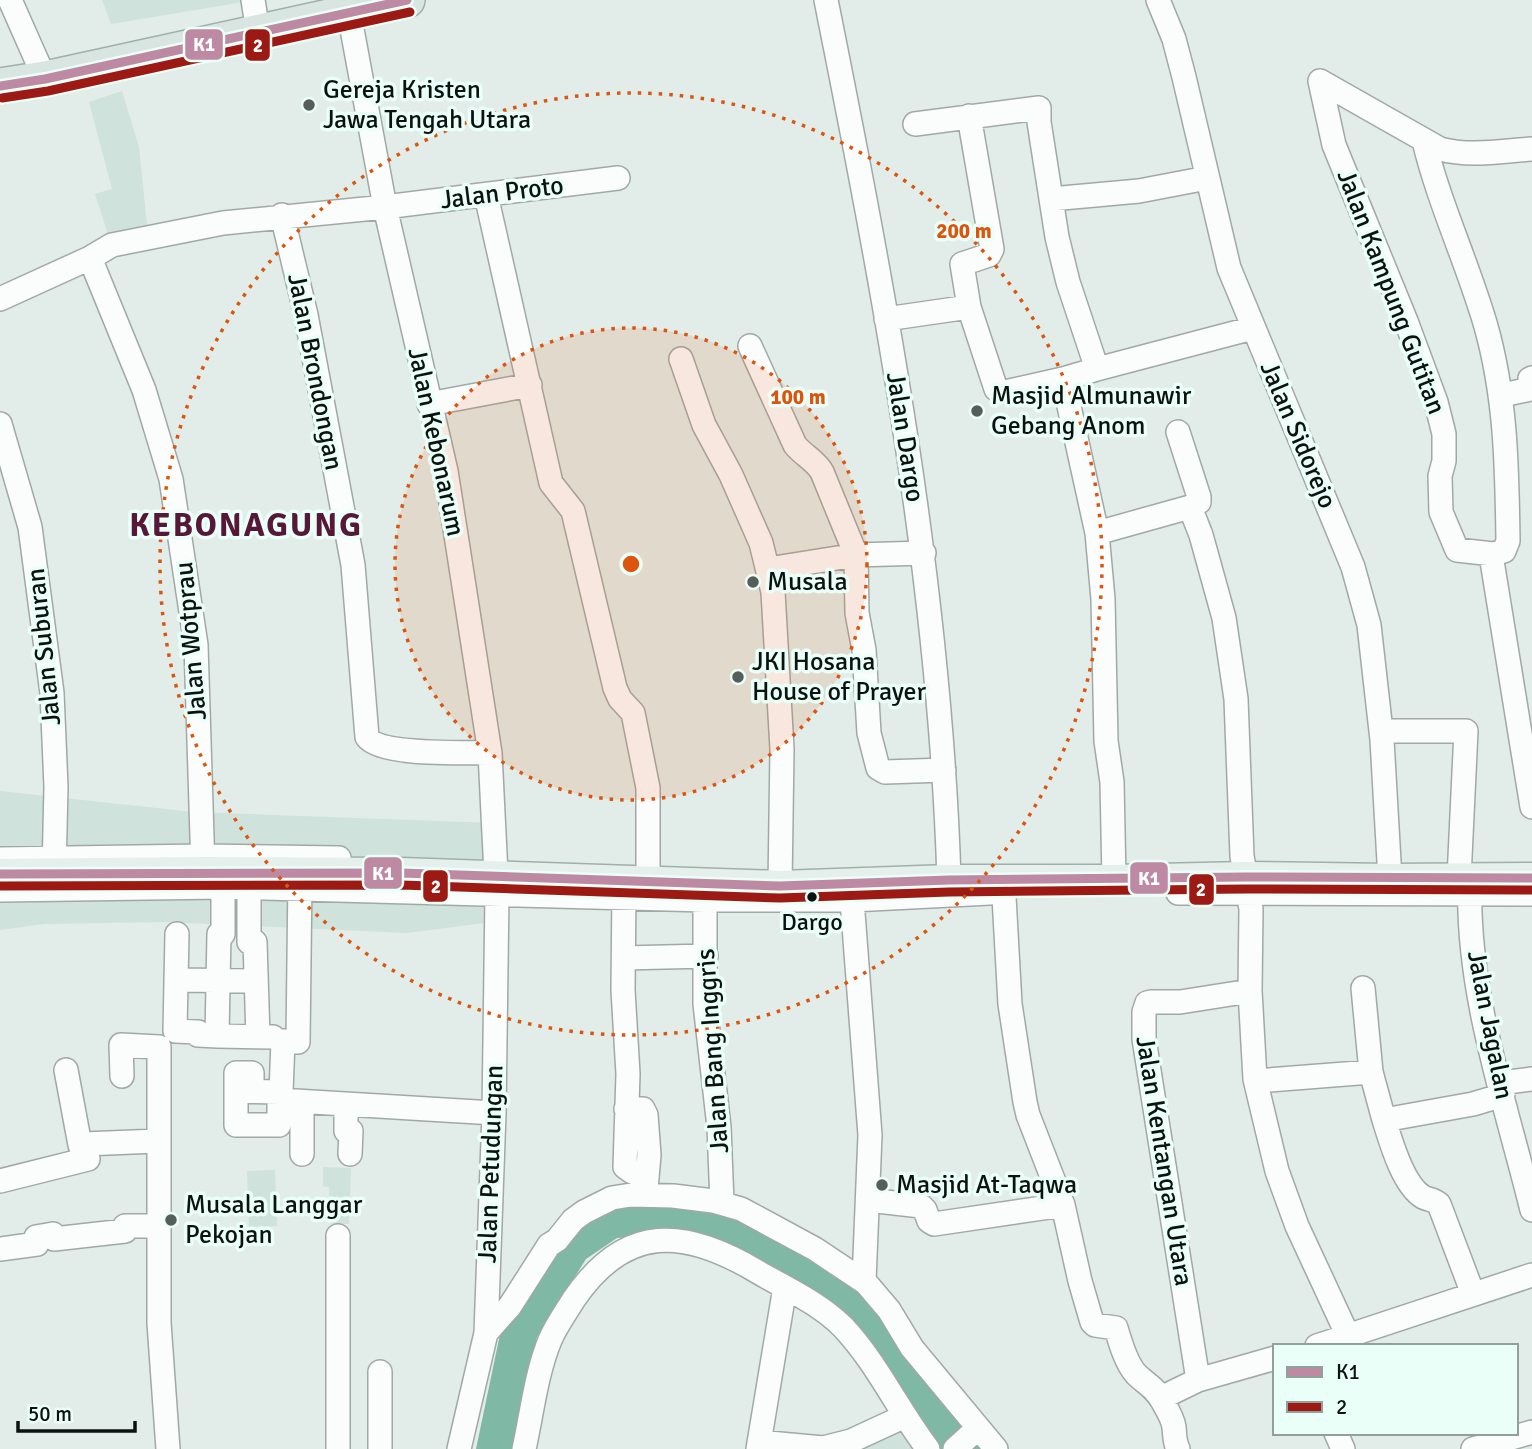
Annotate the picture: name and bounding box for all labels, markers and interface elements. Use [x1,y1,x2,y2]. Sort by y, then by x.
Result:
line badge: K1 [184,28,224,61]
line badge: 2 [244,28,271,62]
text: K1 [193,33,215,57]
text: 2 [253,34,263,58]
place label: Gereja Kristen Jawa Tengah Utara [323,74,531,136]
marker: Gereja Kristen Jawa Tengah Utara [301,97,317,113]
street label: Jalan Kampung Gutitan [1330,165,1452,419]
street label: Jalan Proto [439,170,565,216]
text: 200 m [936,218,992,244]
street label: Jalan Brondongan [280,271,350,473]
street label: Jalan Kebonarum [400,345,472,539]
street label: Jalan Sidorejo [1253,357,1343,513]
street label: Jalan Dargo [879,370,931,504]
place label: Masjid Almunawir Gebang Anom [991,380,1192,442]
text: 100 m [770,384,826,410]
marker: Masjid Almunawir Gebang Anom [969,403,985,419]
district label: KEBONAGUNG [129,505,363,546]
centre of rings [619,552,643,576]
street label: Jalan Wotprau [168,560,214,722]
place label: Musala [767,566,848,598]
street label: Jalan Suburan [20,567,68,727]
marker: Musala [745,574,761,590]
place label: JKI Hosana House of Prayer [752,646,927,708]
marker: JKI Hosana House of Prayer [730,669,746,685]
line badge: K1 [363,856,403,890]
line badge: K1 [1129,861,1169,895]
text: K1 [372,862,394,886]
text: K1 [1138,867,1160,891]
line badge: 2 [422,869,449,903]
line badge: 2 [1188,873,1215,906]
text: 2 [431,875,441,899]
text: 2 [1196,878,1206,902]
marker: Dargo [805,890,819,904]
place label: Dargo [781,907,843,937]
street label: Jalan Bang Inggris [690,948,736,1154]
street label: Jalan Jagalan [1460,948,1520,1102]
street label: Jalan Kentangan Utara [1128,1034,1200,1288]
street label: Jalan Petudungan [472,1064,510,1264]
place label: Masjid At-Taqwa [896,1169,1077,1201]
marker: Masjid At-Taqwa [874,1177,890,1193]
place label: Musala Langgar Pekojan [185,1189,363,1251]
marker: Musala Langgar Pekojan [163,1212,179,1228]
legend [1273,1344,1518,1435]
text: K1 [1336,1359,1360,1385]
scale bar [18,1390,135,1434]
text: 2 [1336,1394,1347,1420]
text: 50 m [28,1401,72,1427]

